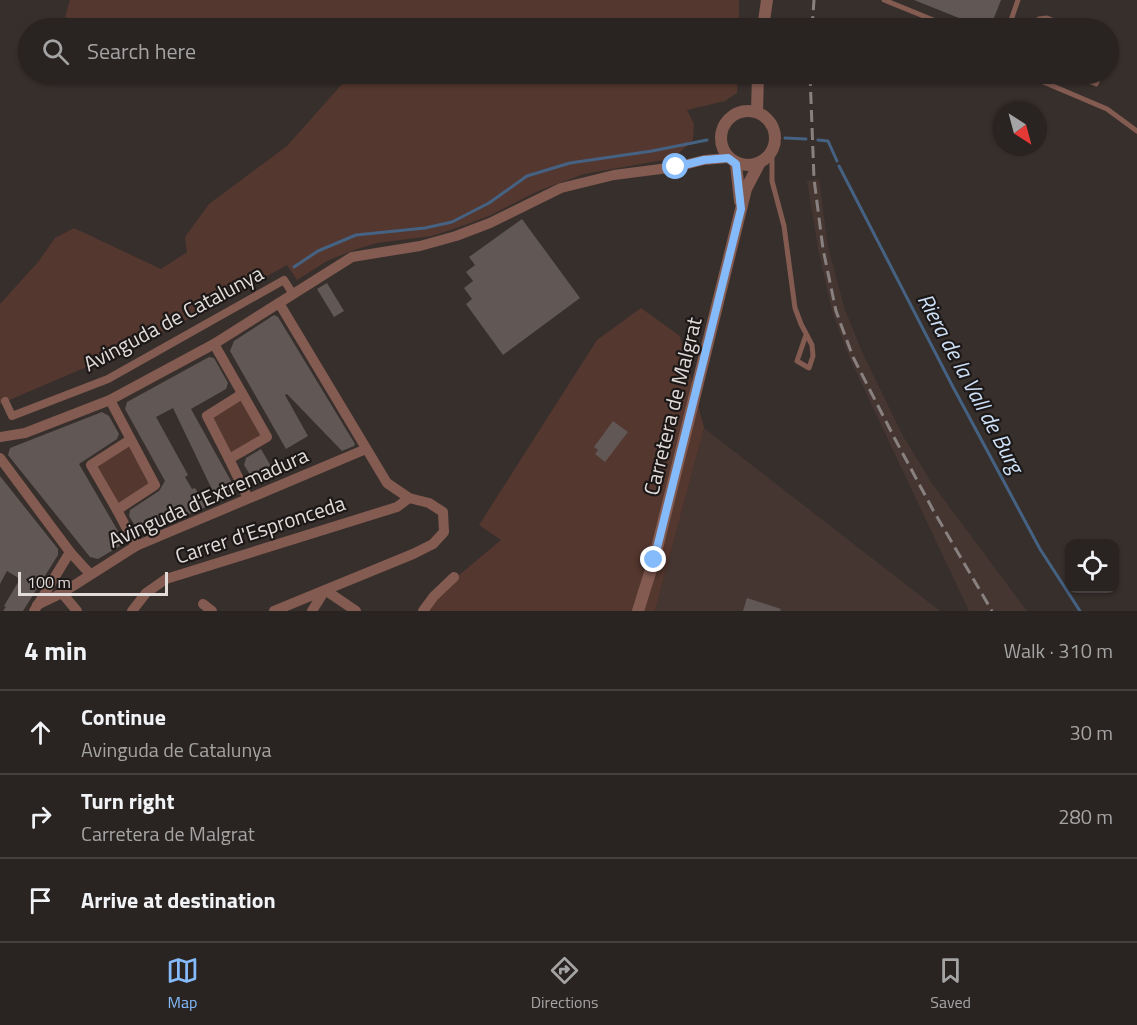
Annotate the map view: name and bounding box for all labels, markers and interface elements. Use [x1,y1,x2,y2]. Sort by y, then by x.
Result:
search box [18,18,1119,84]
text: Search here [87,34,196,68]
icon: search [39,35,72,68]
north arrow [993,102,1047,156]
route start [662,153,688,179]
street label: Avinguda de Catalunya [77,257,269,379]
water label: Riera de la Vall de Burg [909,287,1034,481]
street label: Carretera de Malgrat [634,313,710,498]
street label: Avinguda d'Extremadura [103,438,314,556]
street label: Carrer d'Espronceda [171,486,350,572]
map controls [1065,539,1119,593]
button: locate [1065,539,1119,593]
route end [640,546,666,572]
scale bar [18,569,168,596]
text: 100 m [27,570,71,594]
text: 4 min [24,631,87,670]
text: Walk · 310 m [1004,635,1113,666]
text: Continue [81,700,166,734]
icon: ahead [24,716,57,749]
text: 30 m [1069,717,1113,748]
text: Avinguda de Catalunya [81,734,272,765]
text: Turn right [81,784,175,818]
icon: right [24,800,57,833]
text: 280 m [1058,801,1113,832]
text: Carretera de Malgrat [81,818,255,849]
text: Arrive at destination [81,883,276,917]
icon: arrive [24,884,57,917]
tab: Map [166,954,199,1014]
tab: Directions [531,954,599,1014]
tab: Saved [930,954,971,1014]

